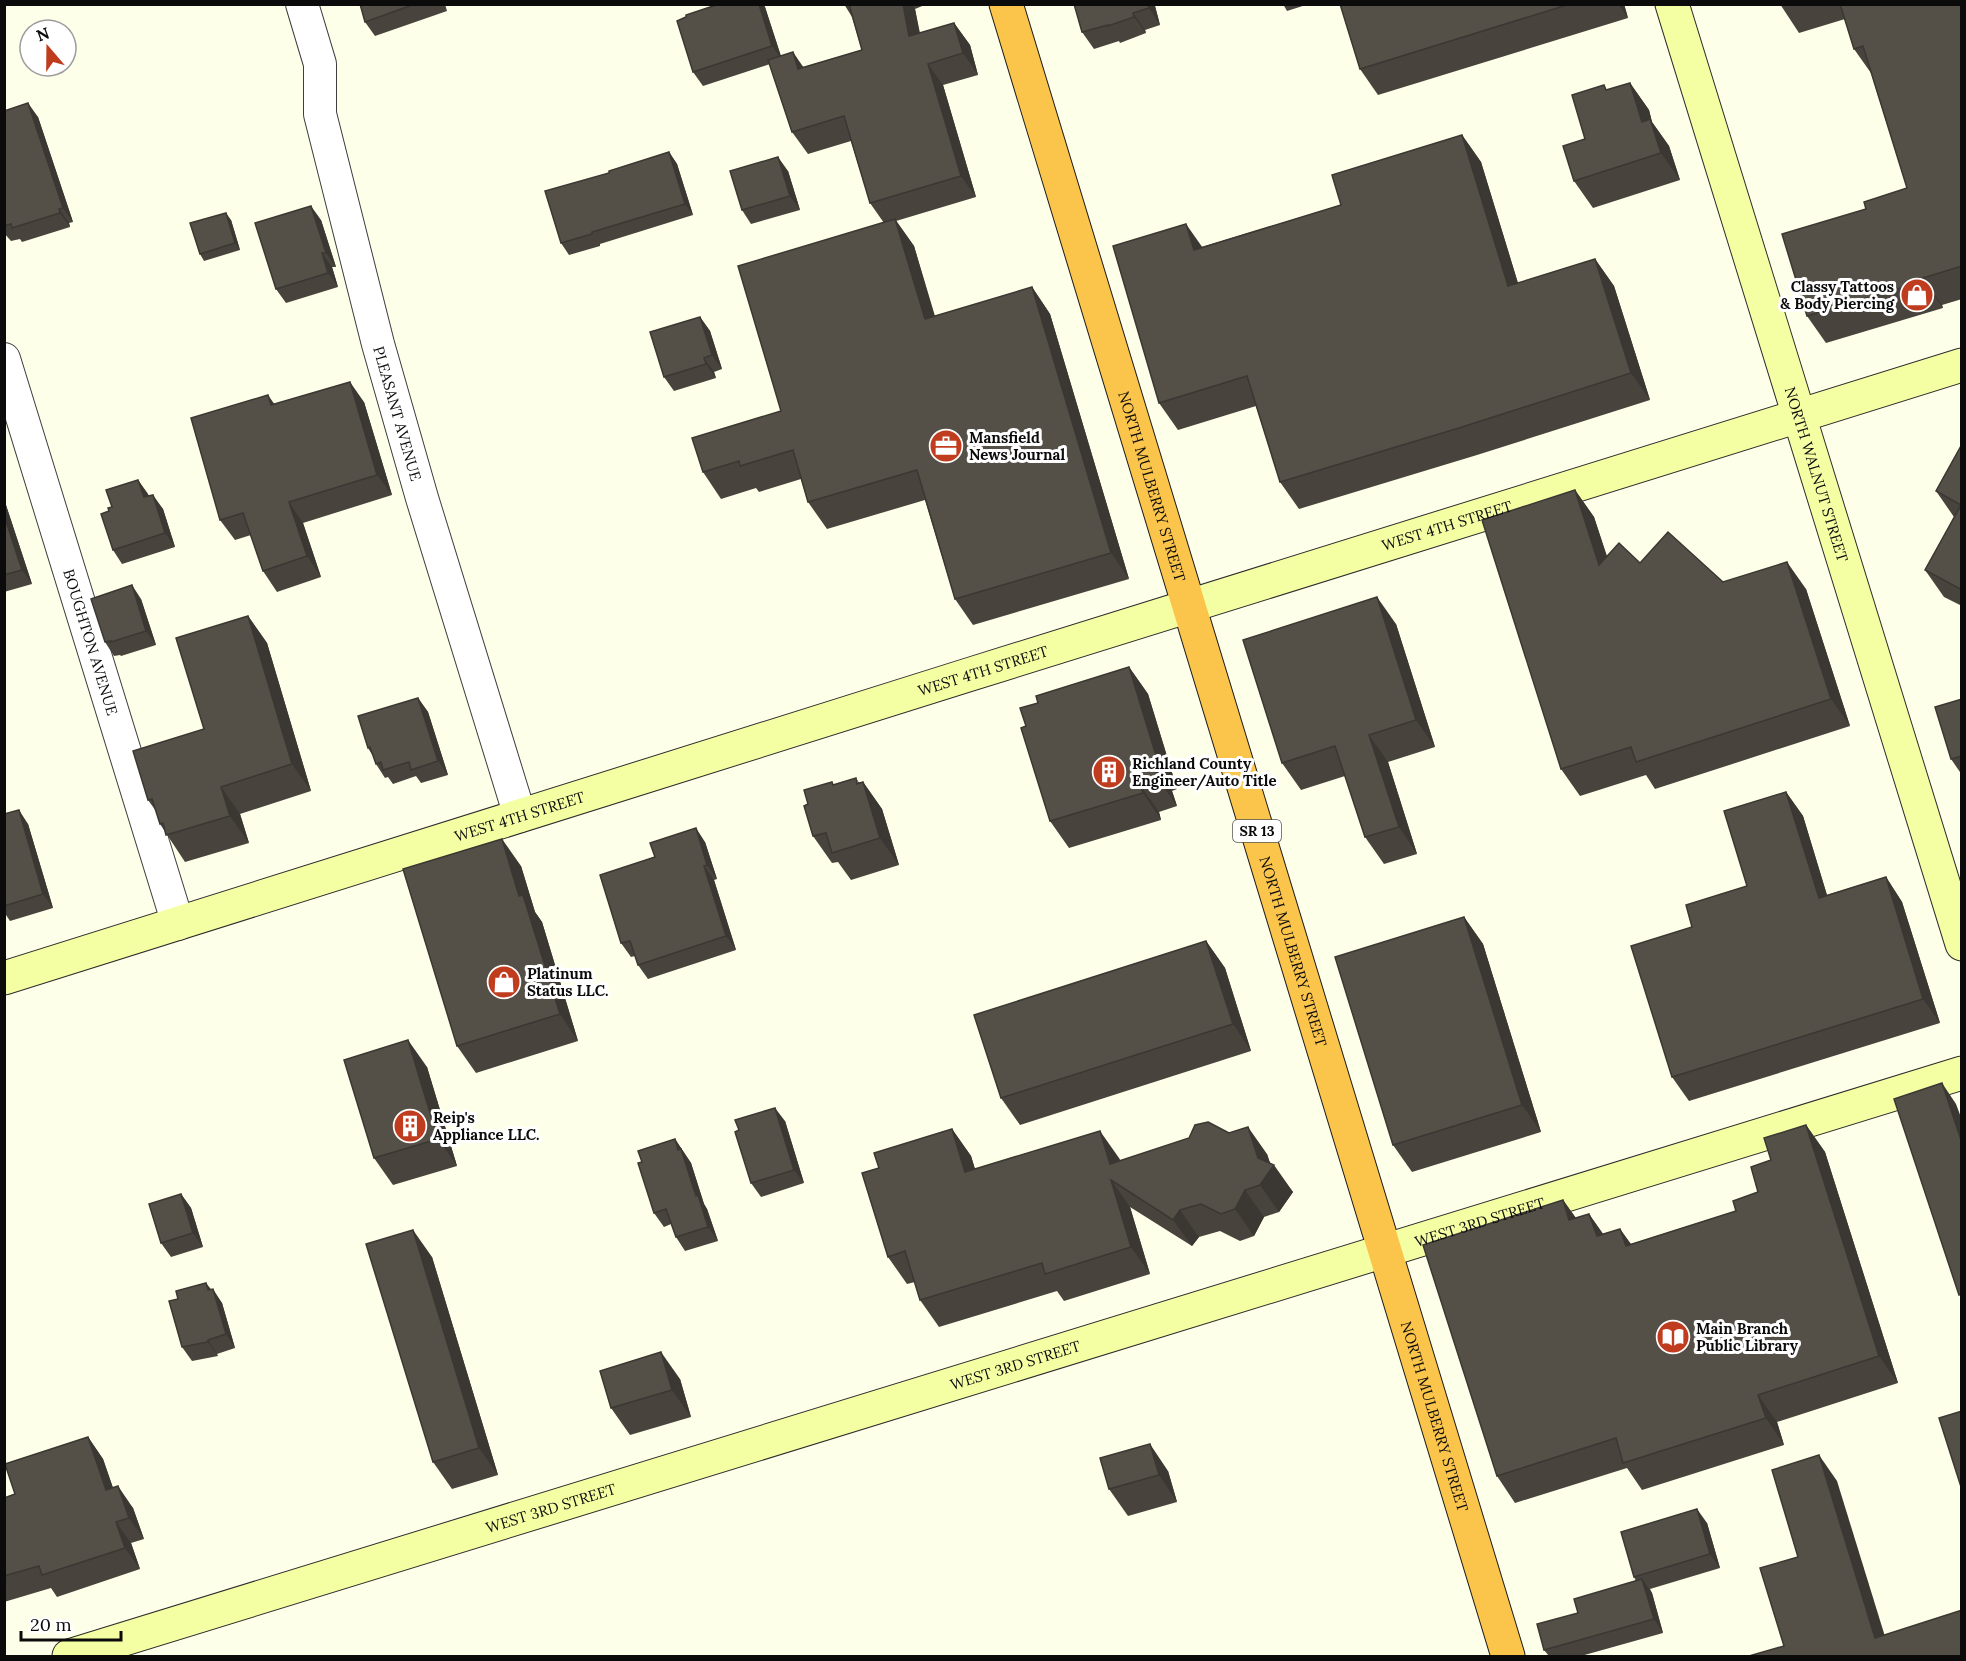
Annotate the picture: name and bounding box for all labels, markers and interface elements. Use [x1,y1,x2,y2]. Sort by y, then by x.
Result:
north arrow [18,18,78,78]
text: N [34,22,52,45]
place label: Classy Tattoos & Body Piercing [1780,277,1895,313]
shop icon: Classy Tattoos & Body Piercing [1899,277,1935,313]
street label: PLEASANT AVENUE [370,344,426,483]
street label: NORTH WALNUT STREET [1781,384,1853,564]
street label: NORTH MULBERRY STREET [1115,389,1191,584]
office icon: Mansfield News Journal [928,428,964,464]
place label: Mansfield News Journal [969,428,1065,464]
street label: WEST 4TH STREET [1379,496,1514,554]
street label: BOUGHTON AVENUE [60,566,123,717]
street label: WEST 4TH STREET [915,641,1051,700]
building icon: Richland County Engineer/Auto Title [1091,754,1127,790]
place label: Richland County Engineer/Auto Title [1132,754,1277,791]
street label: WEST 4TH STREET [452,786,587,845]
road number: SR 13 [1233,820,1281,842]
street label: NORTH MULBERRY STREET [1256,854,1332,1049]
shop icon: Platinum Status LLC. [486,964,522,1000]
place label: Platinum Status LLC. [527,964,608,1000]
building icon: Reip's Appliance LLC. [392,1108,428,1144]
place label: Reip's Appliance LLC. [433,1108,540,1144]
street label: WEST 3RD STREET [1412,1192,1547,1251]
street label: NORTH MULBERRY STREET [1397,1319,1473,1514]
library icon: Main Branch Public Library [1655,1319,1691,1355]
place label: Main Branch Public Library [1696,1319,1799,1355]
street label: WEST 3RD STREET [948,1336,1083,1394]
street label: WEST 3RD STREET [483,1479,618,1537]
scale bar [21,1604,122,1642]
text: 20 m [30,1613,72,1636]

